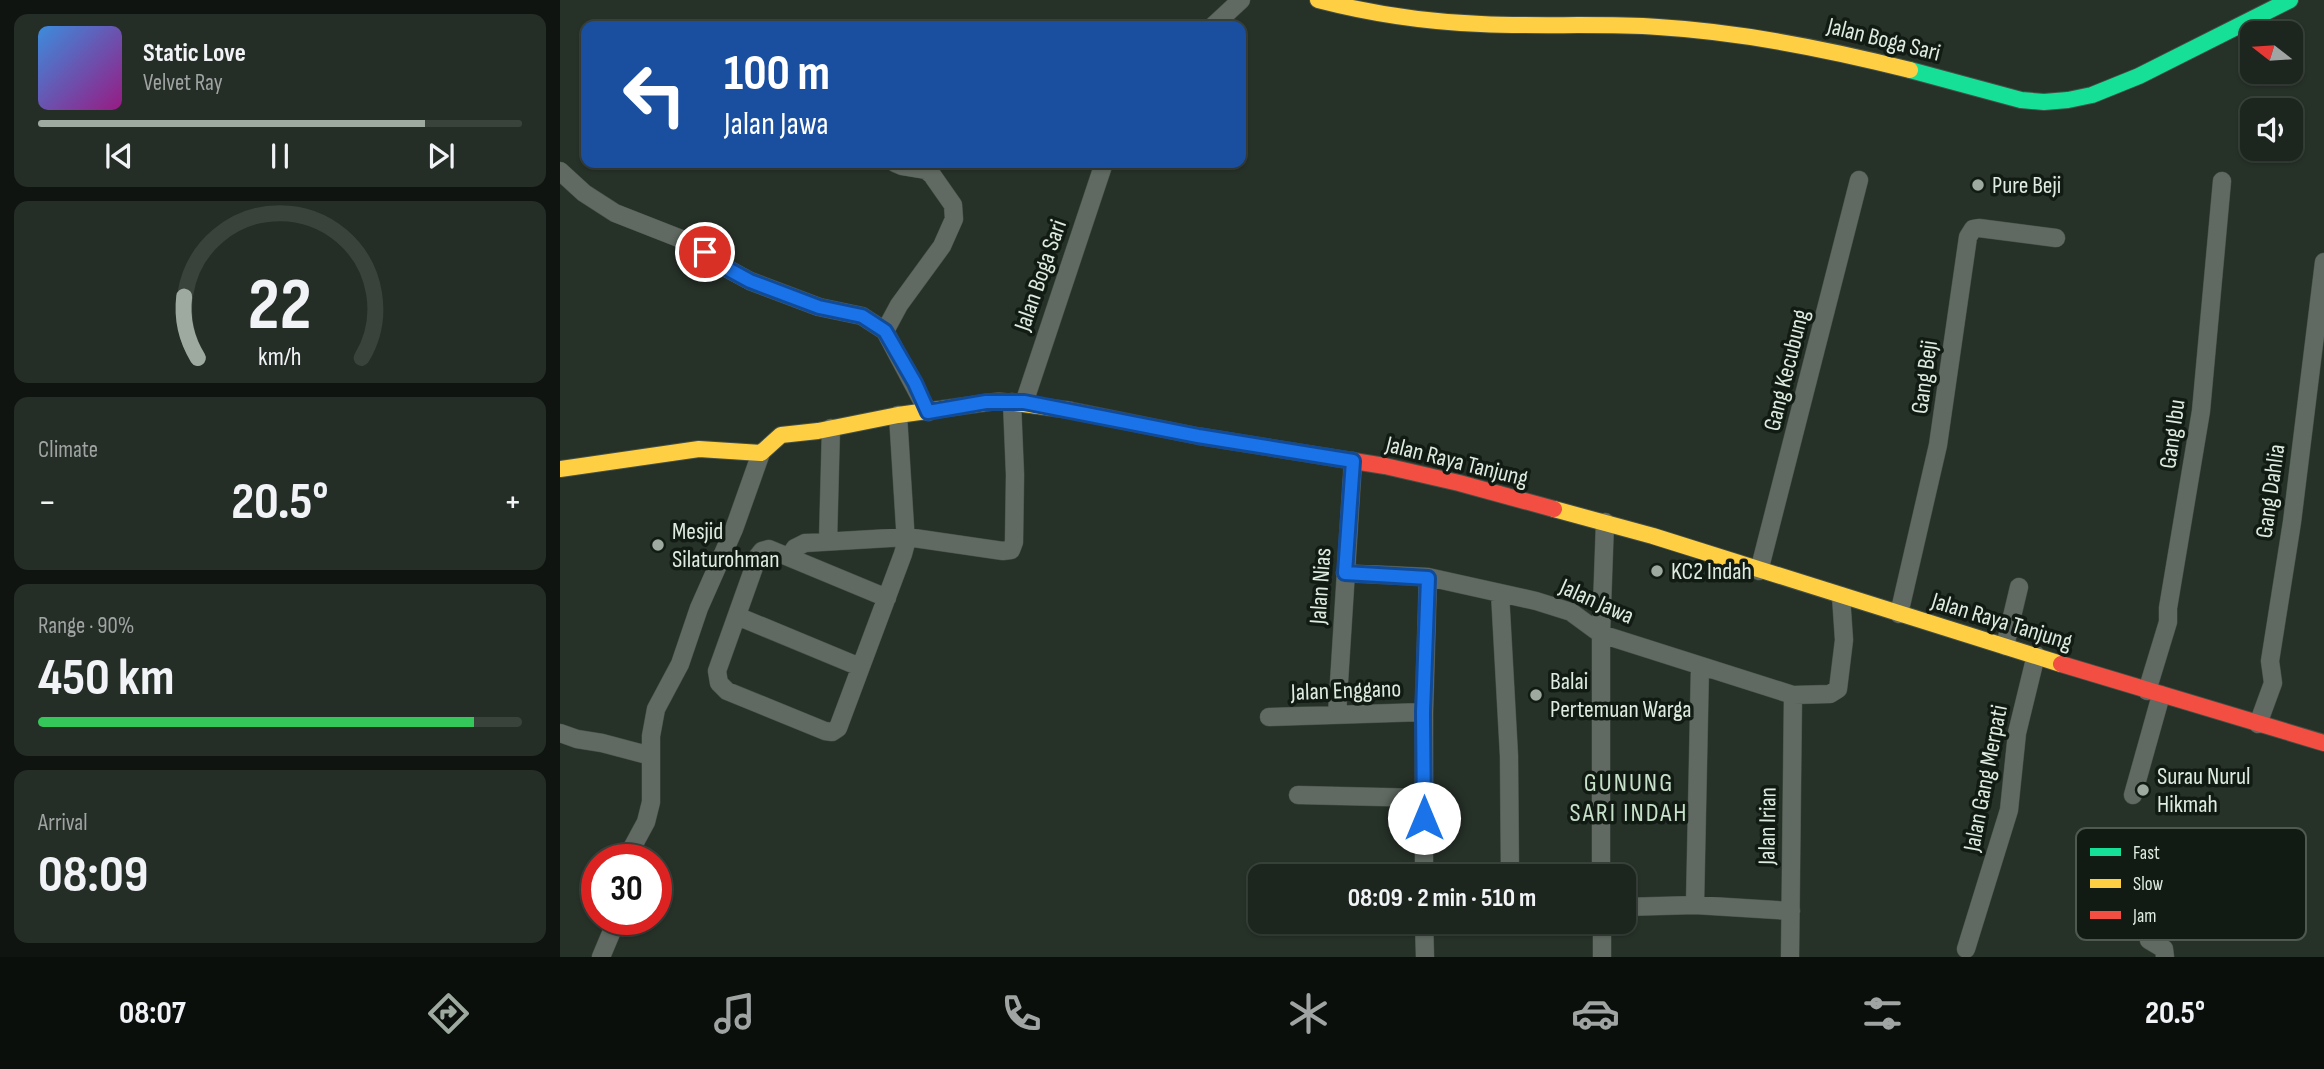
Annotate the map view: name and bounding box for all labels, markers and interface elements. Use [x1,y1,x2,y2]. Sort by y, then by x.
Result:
street label: Jalan Boga Sari [1823,11,1944,68]
north arrow [2240,21,2303,84]
map controls [2240,21,2303,161]
text: Static Love [143,38,246,69]
text: 100 m [724,45,830,104]
icon: left [609,49,700,140]
text: Velvet Ray [143,69,223,97]
button: sound [2240,98,2303,161]
text: Jalan Jawa [724,105,829,144]
icon: previous [100,137,138,175]
icon: pause [261,137,299,175]
icon: next [422,137,460,175]
place label: Pure Beji [1992,171,2061,200]
marker: Pure Beji [1970,177,1986,193]
street label: Jalan Boga Sari [1008,216,1073,336]
pin [675,222,735,282]
icon: arrive [686,233,724,271]
text: 22 [248,262,312,350]
street label: Gang Kecubung [1757,306,1816,434]
street label: Gang Beji [1905,338,1944,416]
text: km/h [258,342,302,373]
street label: Gang Ibu [2153,398,2192,471]
street label: Jalan Raya Tanjung [1382,430,1531,493]
text: Climate [38,436,98,464]
street label: Gang Dahlia [2250,442,2291,540]
text: 20.5° [231,471,329,534]
text: − [38,480,57,525]
text: + [503,480,522,525]
place label: Mesjid Silaturohman [672,517,779,574]
marker: Mesjid Silaturohman [650,537,666,553]
street label: Jalan Nias [1303,547,1338,626]
place label: KC2 Indah [1671,557,1752,586]
marker: KC2 Indah [1649,563,1665,579]
street label: Jalan Jawa [1554,572,1639,631]
street label: Jalan Raya Tanjung [1927,586,2076,657]
text: Range · 90% [38,612,134,640]
text: 450 km [38,647,174,710]
place label: Balai Pertemuan Warga [1550,667,1691,724]
street label: Jalan Enggano [1289,674,1402,707]
marker: Balai Pertemuan Warga [1528,687,1544,703]
street label: Jalan Gang Merpati [1957,702,2014,855]
place label: Surau Nurul Hikmah [2157,762,2251,819]
district label: GUNUNG SARI INDAH [1570,768,1688,829]
position arrow [1387,781,1461,855]
marker: Surau Nurul Hikmah [2135,782,2151,798]
street label: Jalan Irian [1752,787,1783,866]
text: Arrival [38,809,87,837]
legend [2076,828,2306,940]
text: Fast [2133,842,2160,865]
text: 08:09 [38,844,148,907]
speed limit sign: 30 [581,844,672,935]
text: Slow [2133,873,2163,896]
text: 08:09 · 2 min · 510 m [1348,883,1536,914]
text: Jam [2132,905,2156,928]
icon: directions [424,989,473,1038]
icon: music [710,989,759,1038]
icon: phone [997,989,1046,1038]
icon: climate [1284,989,1333,1038]
icon: car [1571,989,1620,1038]
icon: filters [1858,989,1907,1038]
text: 08:07 [119,994,186,1033]
text: 20.5° [2145,994,2205,1033]

